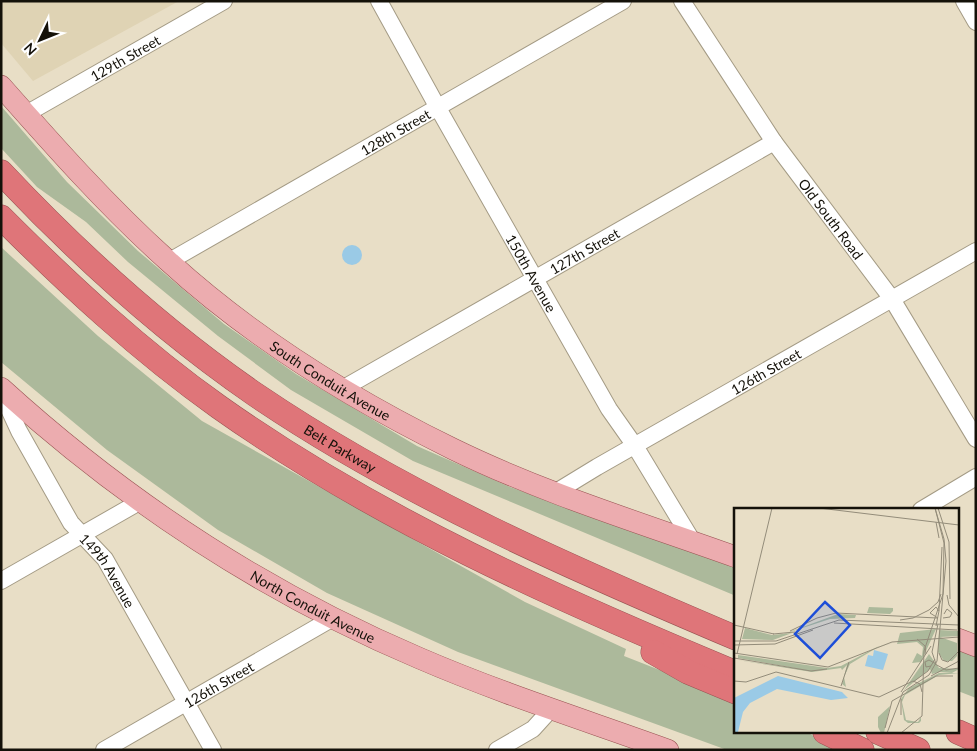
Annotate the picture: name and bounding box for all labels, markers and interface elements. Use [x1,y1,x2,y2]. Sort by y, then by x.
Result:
north arrow [15,15,65,65]
street label: 129th Street [87,31,163,84]
text: N [20,39,40,59]
street label: 128th Street [357,105,433,158]
street label: Old South Road [796,175,867,262]
street label: 127th Street [546,224,622,277]
street label: 150th Avenue [503,231,561,315]
street label: South Conduit Avenue [267,337,394,424]
street label: 126th Street [728,344,804,398]
street label: Belt Parkway [301,420,380,476]
inset map [734,508,960,734]
street label: 149th Avenue [76,530,139,610]
street label: North Conduit Avenue [248,566,378,646]
street label: 126th Street [180,657,256,711]

